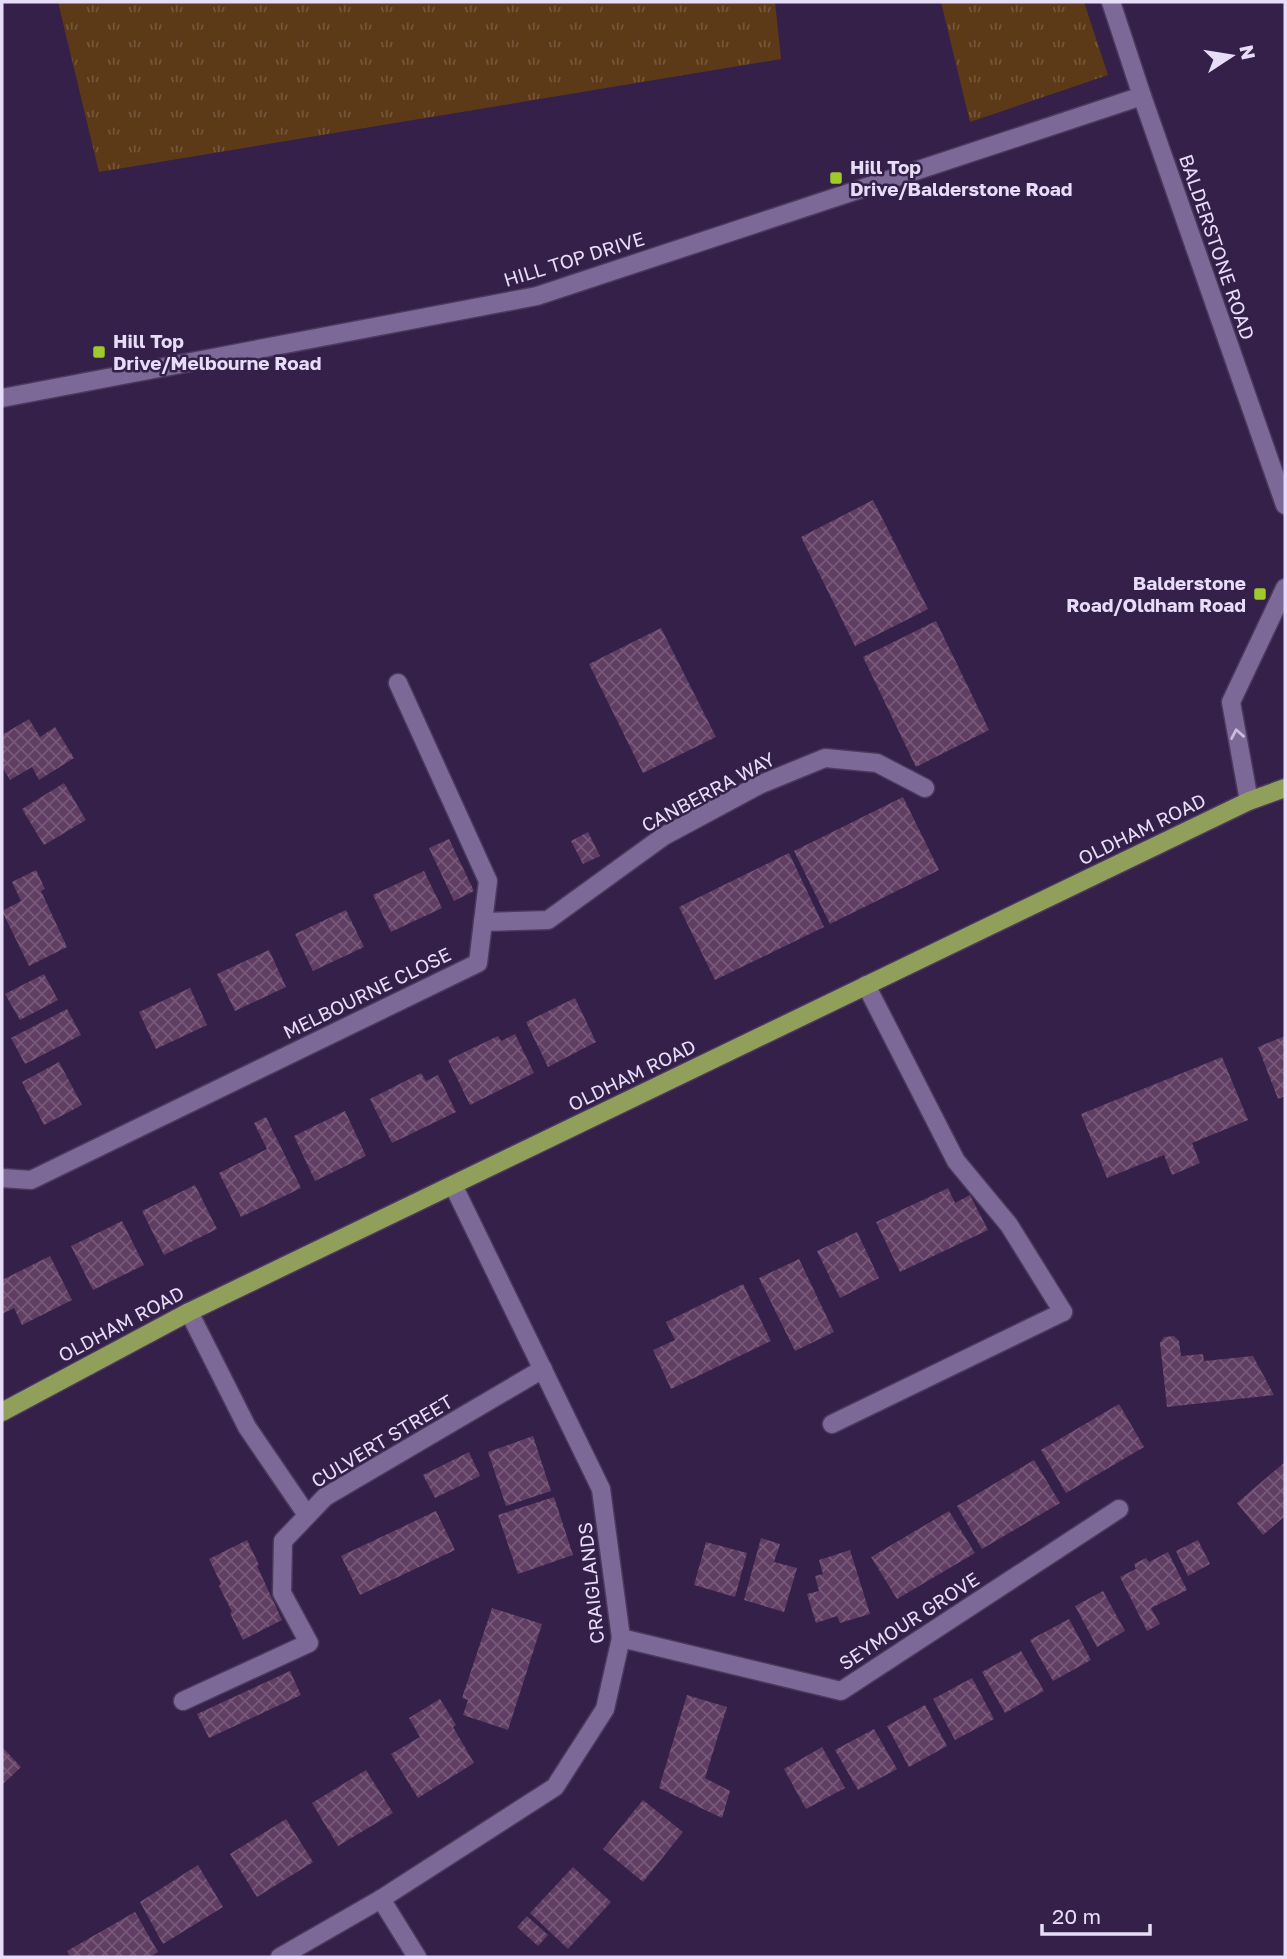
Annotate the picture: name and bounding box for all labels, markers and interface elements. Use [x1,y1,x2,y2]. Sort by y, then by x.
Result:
north arrow [1196,21,1266,91]
text: N [1235,43,1261,62]
street label: BALDERSTONE ROAD [1175,151,1260,343]
place label: Hill Top Drive/Balderstone Road [850,155,1073,200]
marker: Hill Top Drive/Balderstone Road [828,170,844,186]
street label: HILL TOP DRIVE [501,226,647,291]
place label: Hill Top Drive/Melbourne Road [113,329,321,374]
marker: Hill Top Drive/Melbourne Road [91,344,107,360]
place label: Balderstone Road/Oldham Road [1066,571,1246,616]
marker: Balderstone Road/Oldham Road [1252,586,1268,602]
one-way arrow [1230,728,1245,740]
street label: CANBERRA WAY [637,747,778,836]
street label: OLDHAM ROAD [1074,788,1209,869]
street label: MELBOURNE CLOSE [279,942,454,1043]
street label: OLDHAM ROAD [564,1034,699,1115]
street label: OLDHAM ROAD [54,1281,188,1366]
street label: CULVERT STREET [307,1389,457,1492]
street label: CRAIGLANDS [573,1521,608,1645]
street label: SEYMOUR GROVE [834,1567,983,1674]
scale bar [1042,1892,1150,1936]
text: 20 m [1052,1903,1101,1929]

